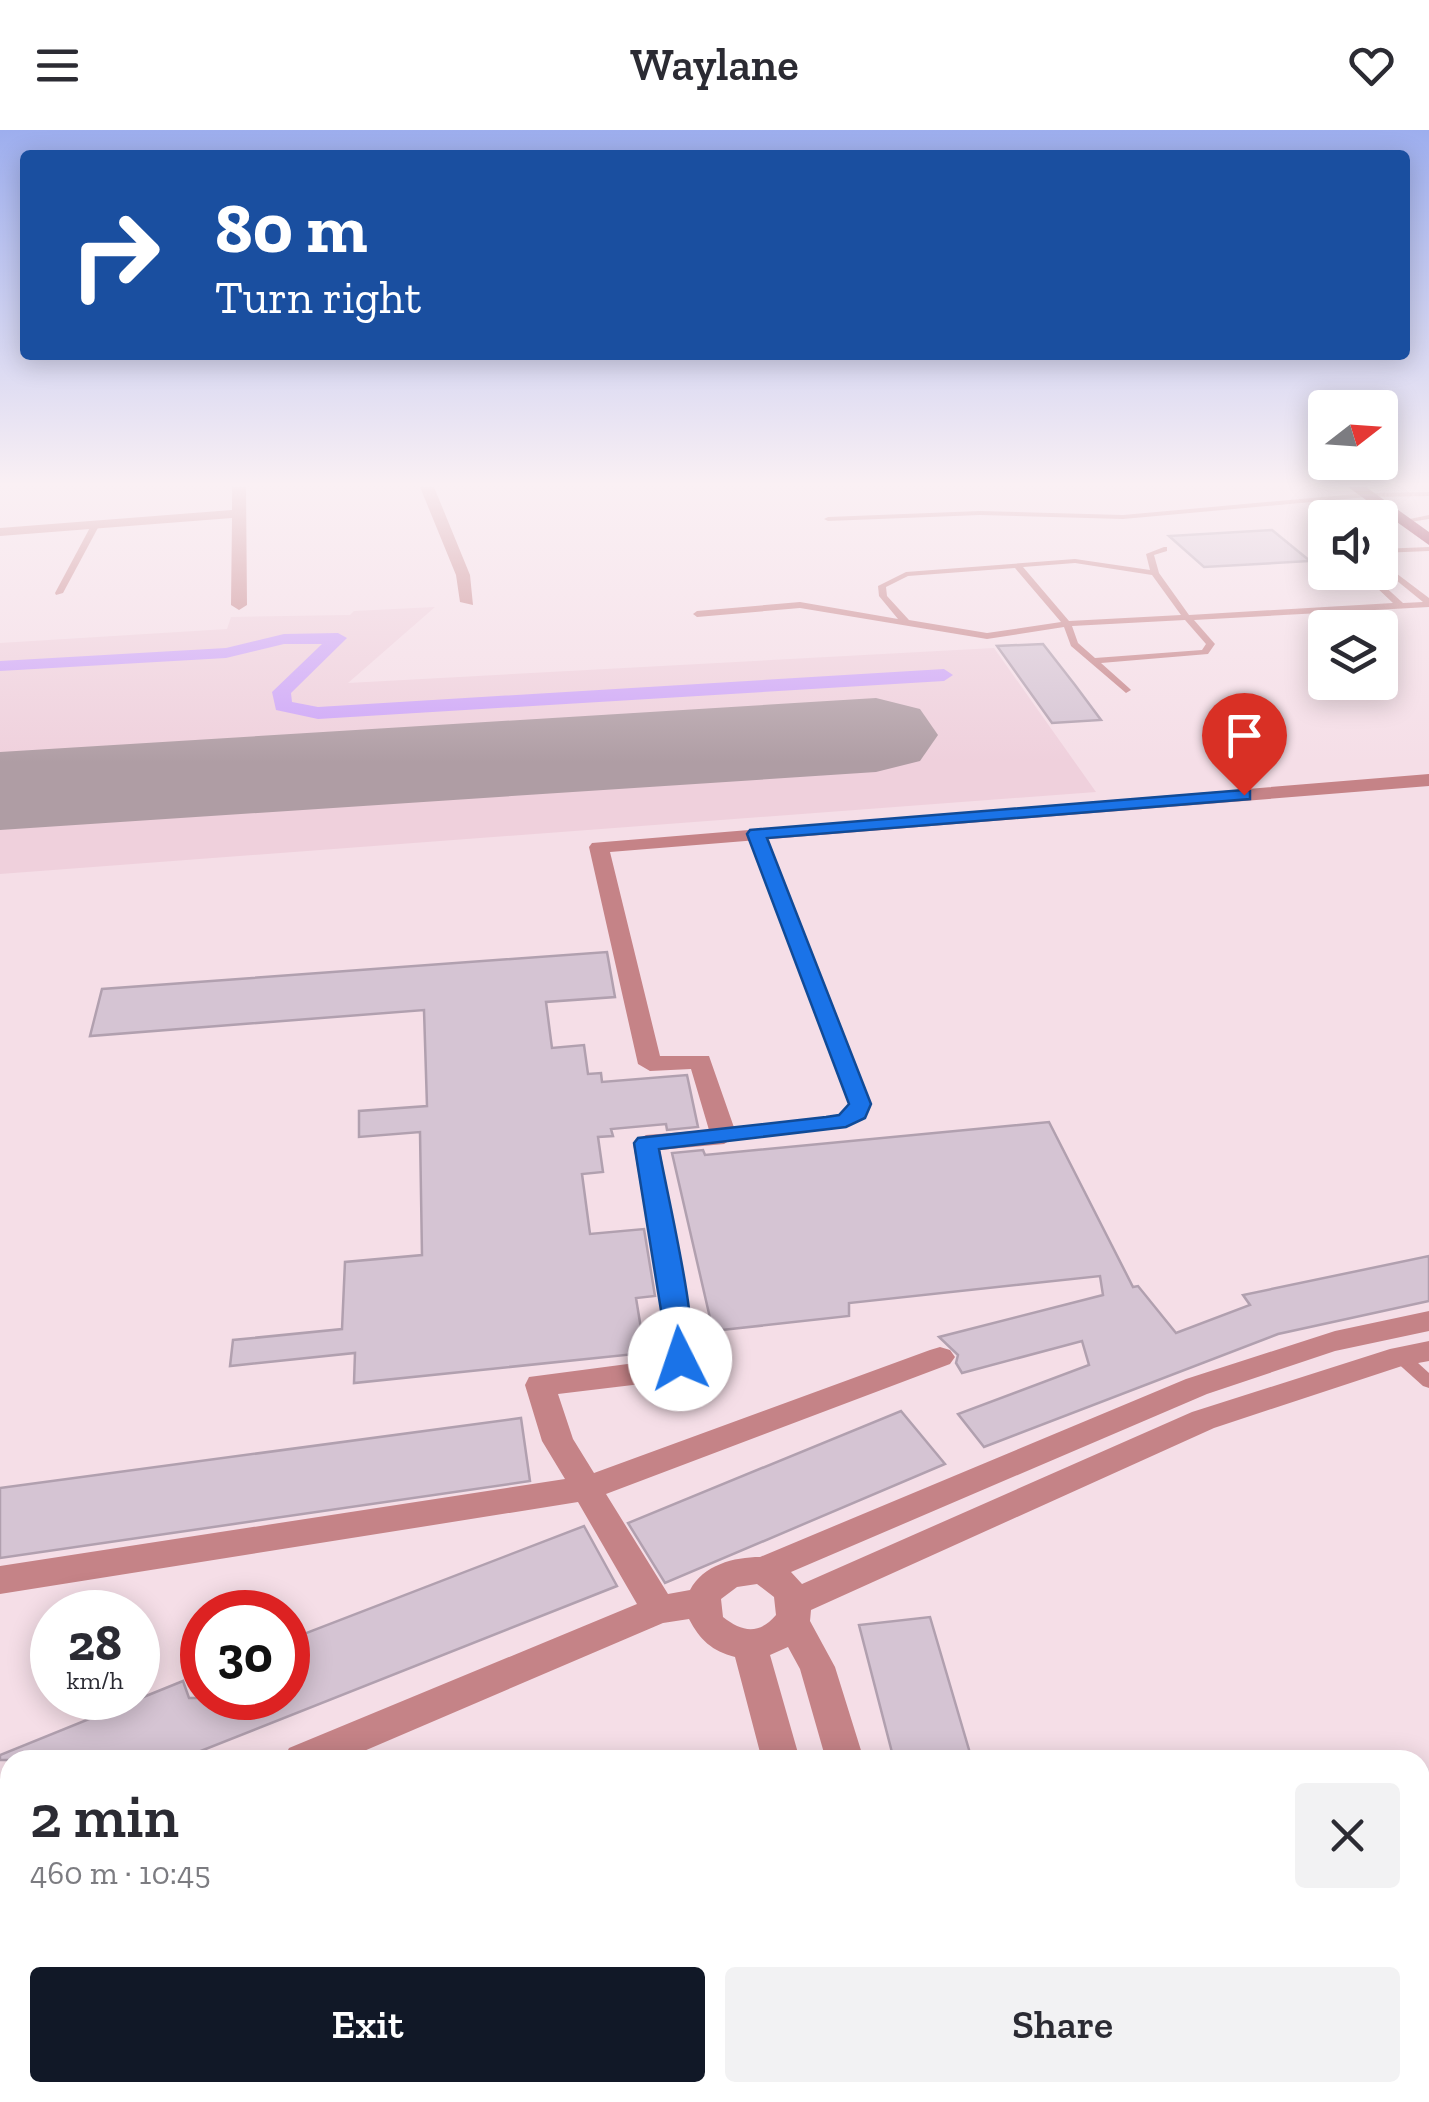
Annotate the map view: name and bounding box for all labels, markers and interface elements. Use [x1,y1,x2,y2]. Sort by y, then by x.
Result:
icon: menu [30,38,85,93]
text: Waylane [630,38,799,92]
icon: heart [1344,38,1399,93]
text: 80 m [215,186,367,270]
icon: right [50,190,180,320]
text: Turn right [215,271,421,325]
north arrow [1308,390,1398,480]
map controls [1308,390,1398,700]
button: sound [1308,500,1398,590]
button: layers [1308,610,1398,700]
pin [1202,693,1287,796]
icon: arrive [1217,708,1272,763]
position arrow [628,1307,732,1411]
speed limit sign: 30 [180,1590,310,1720]
text: 28 [68,1613,122,1673]
text: km/h [66,1665,124,1695]
text: 2 min [30,1780,179,1852]
button: close [1295,1783,1400,1888]
text: 460 m · 10:45 [30,1854,211,1892]
button: Exit [30,1967,705,2082]
button: Share [725,1967,1400,2082]

